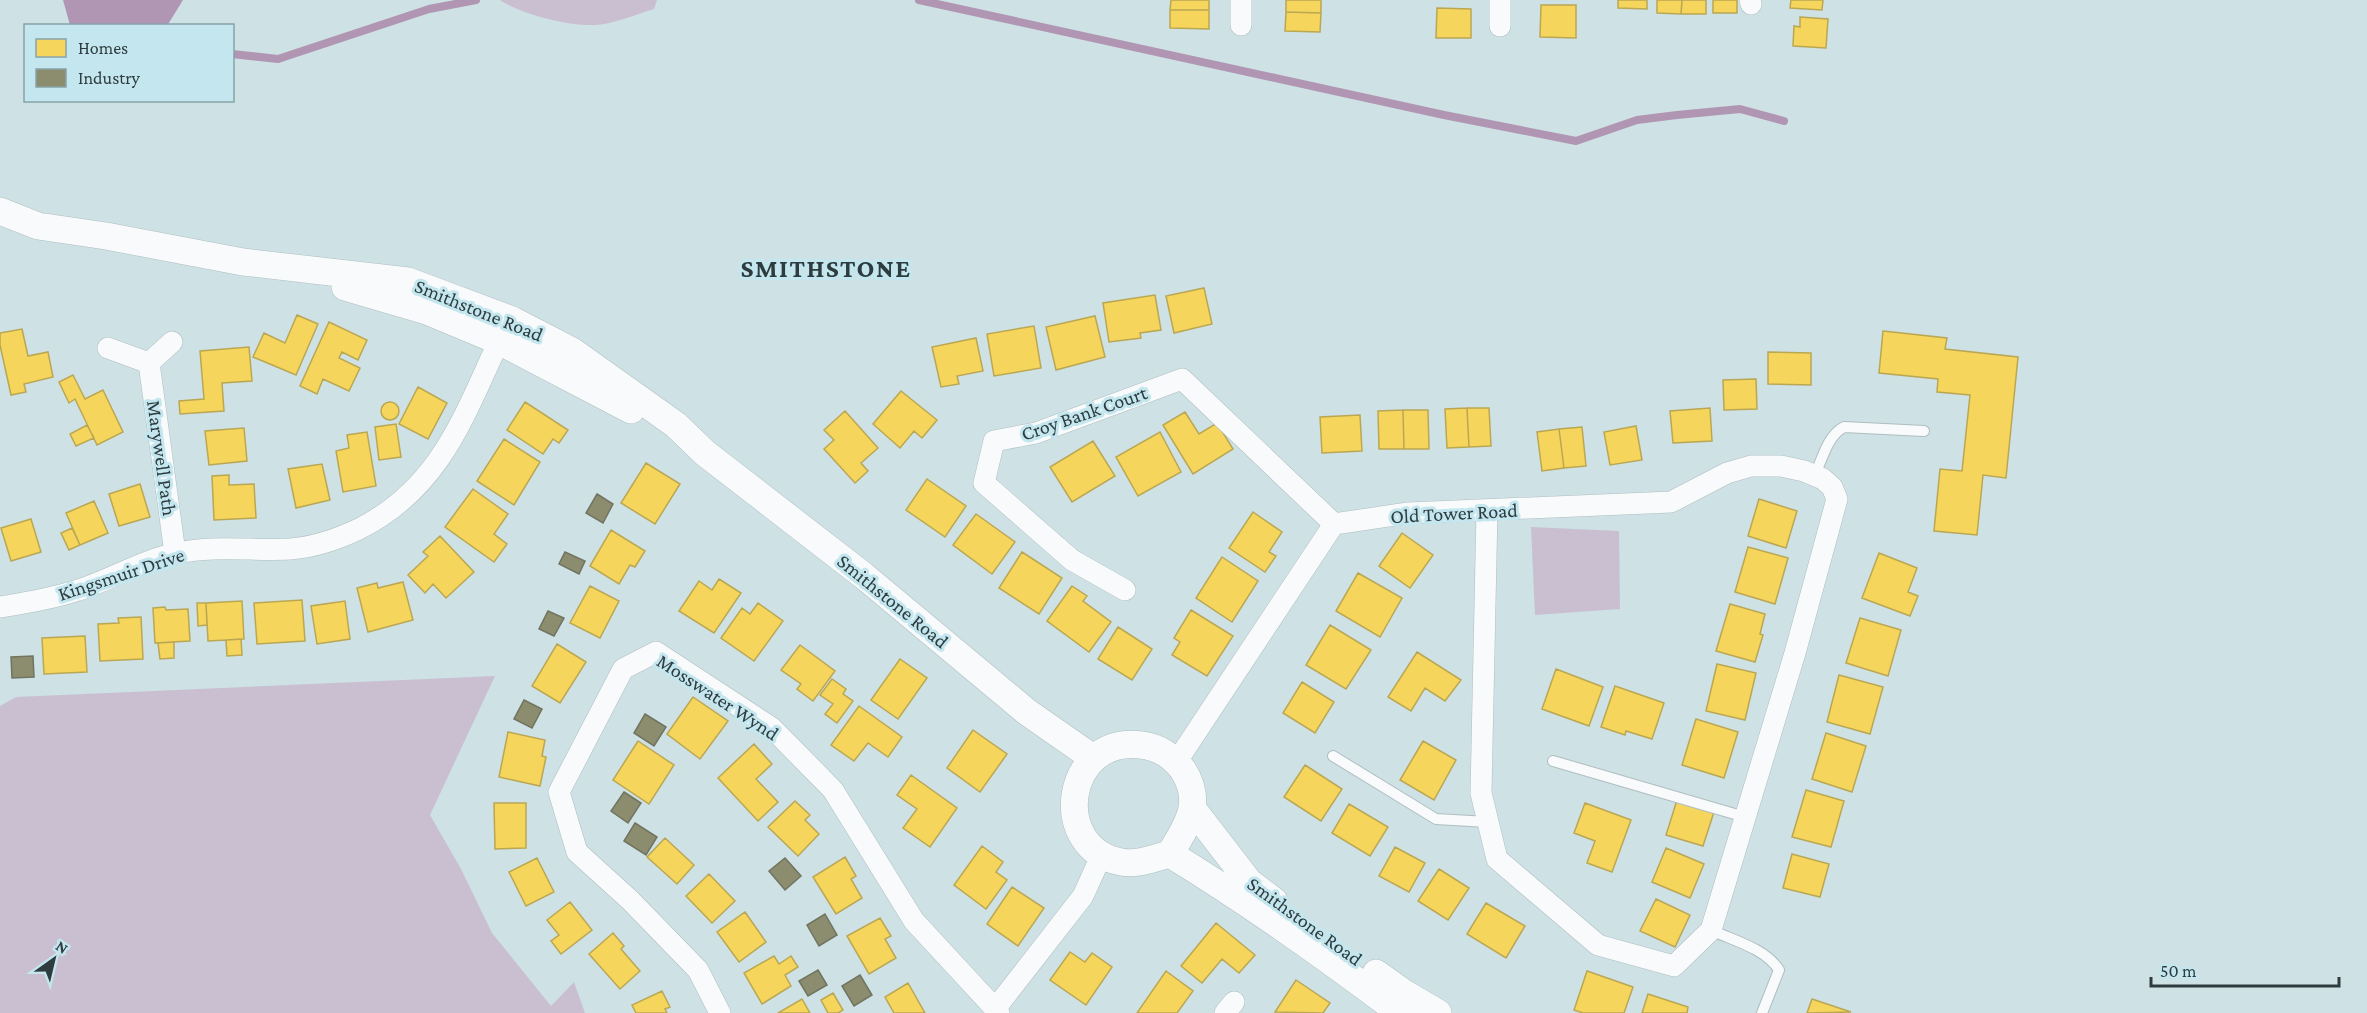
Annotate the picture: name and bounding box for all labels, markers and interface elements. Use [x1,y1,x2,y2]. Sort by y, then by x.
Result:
legend [24,24,234,102]
text: Homes [78,38,128,58]
text: Industry [78,68,141,88]
district label: SMITHSTONE [741,254,912,283]
street label: Smithstone Road [412,274,547,346]
street label: Croy Bank Court [1018,381,1150,446]
street label: Marywell Path [142,399,181,518]
street label: Old Tower Road [1390,499,1519,527]
street label: Kingsmuir Drive [55,543,187,606]
street label: Smithstone Road [833,550,953,653]
street label: Mosswater Wynd [652,649,783,746]
street label: Smithstone Road [1243,872,1367,970]
north arrow [24,929,84,989]
text: N [53,937,71,957]
scale bar [2151,950,2338,988]
text: 50 m [2160,961,2197,981]

